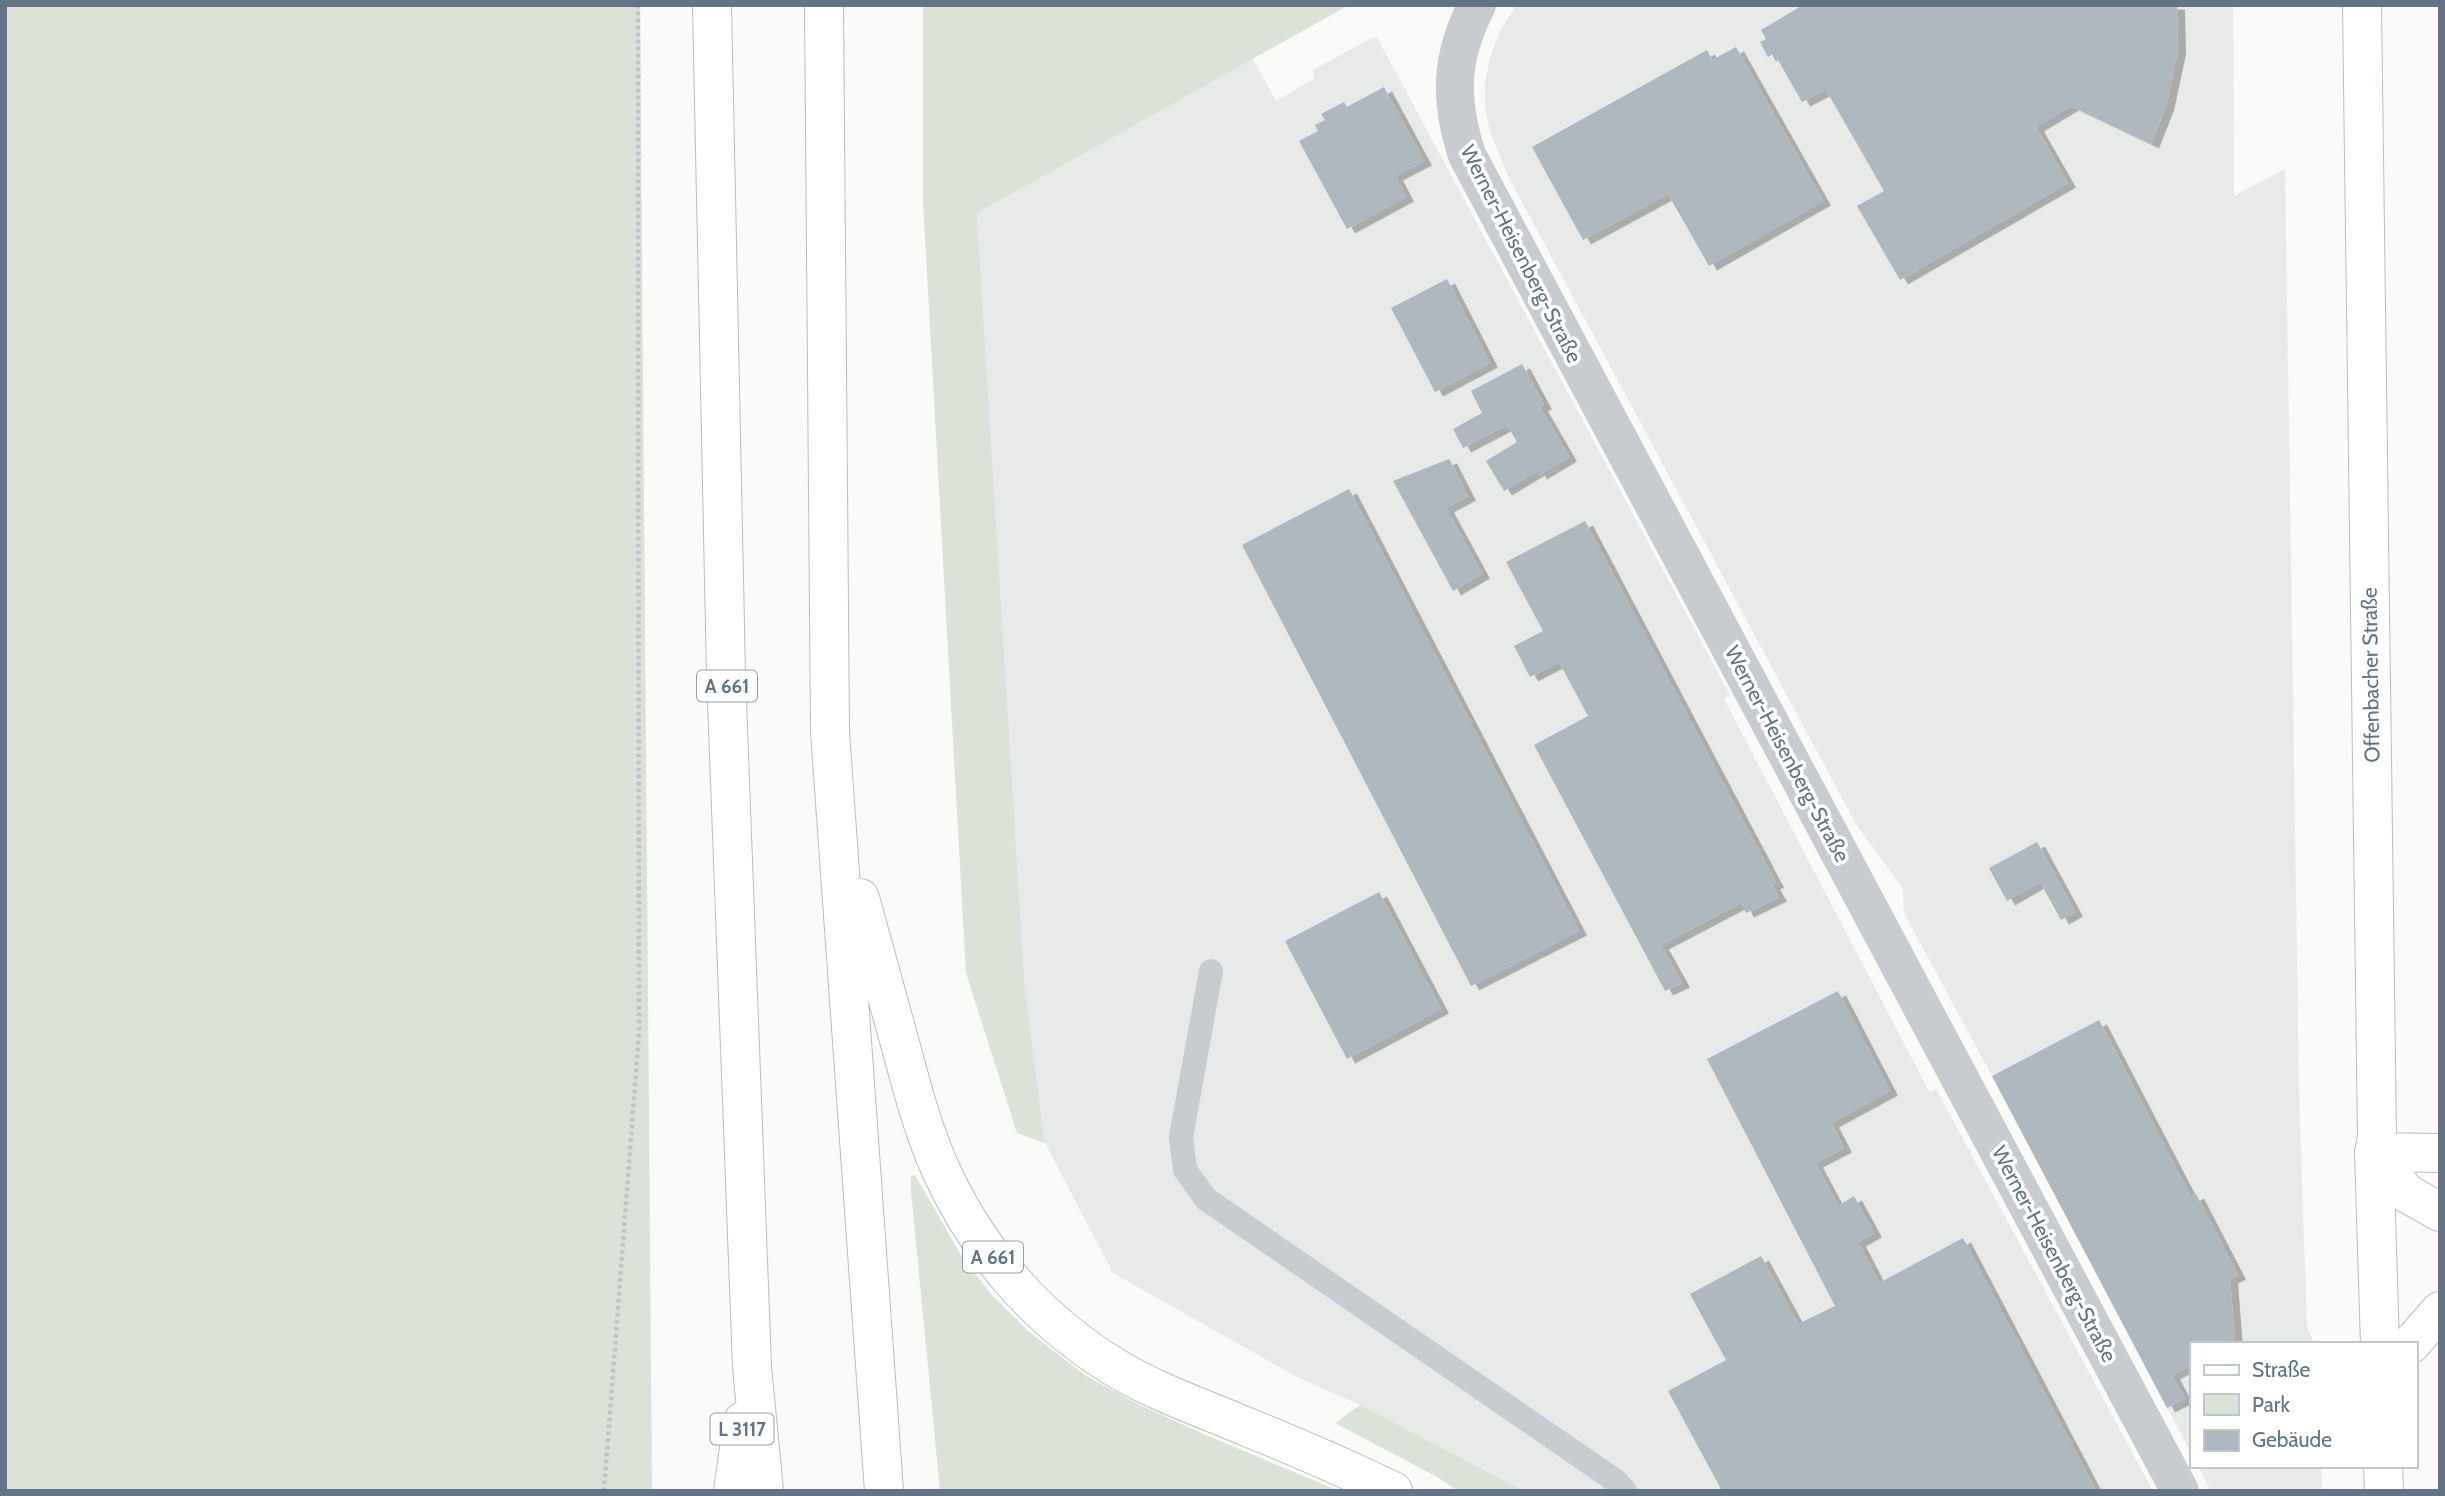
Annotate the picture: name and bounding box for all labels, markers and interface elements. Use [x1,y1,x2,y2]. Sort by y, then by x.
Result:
street label: Werner-Heisenberg-Straße [1456,141,1587,367]
street label: Offenbacher Straße [2356,587,2385,763]
street label: Werner-Heisenberg-Straße [1720,641,1855,866]
road number: A 661 [697,670,757,702]
street label: Werner-Heisenberg-Straße [1987,1141,2122,1366]
road number: A 661 [963,1242,1023,1273]
legend [2190,1342,2417,1468]
text: Straße [2252,1357,2311,1382]
text: Park [2252,1392,2290,1417]
road number: L 3117 [710,1414,774,1444]
text: Gebäude [2252,1427,2332,1452]

